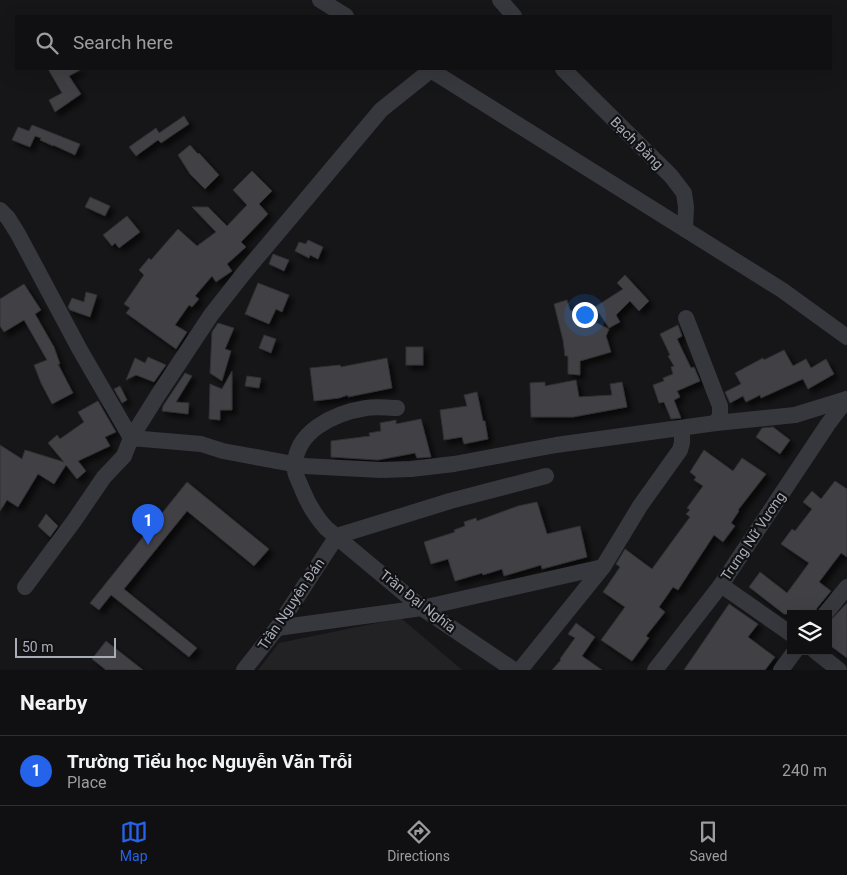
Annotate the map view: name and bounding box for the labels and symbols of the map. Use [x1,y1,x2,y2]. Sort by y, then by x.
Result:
street label: Bạch Đằng [607,113,667,173]
your location [572,302,598,328]
street label: Trưng Nữ Vương [717,489,789,583]
pin: 1 [132,504,164,545]
street label: Trần Nguyên Đán [255,555,327,653]
street label: Trần Đại Nghĩa [377,566,459,636]
scale bar [15,635,116,658]

